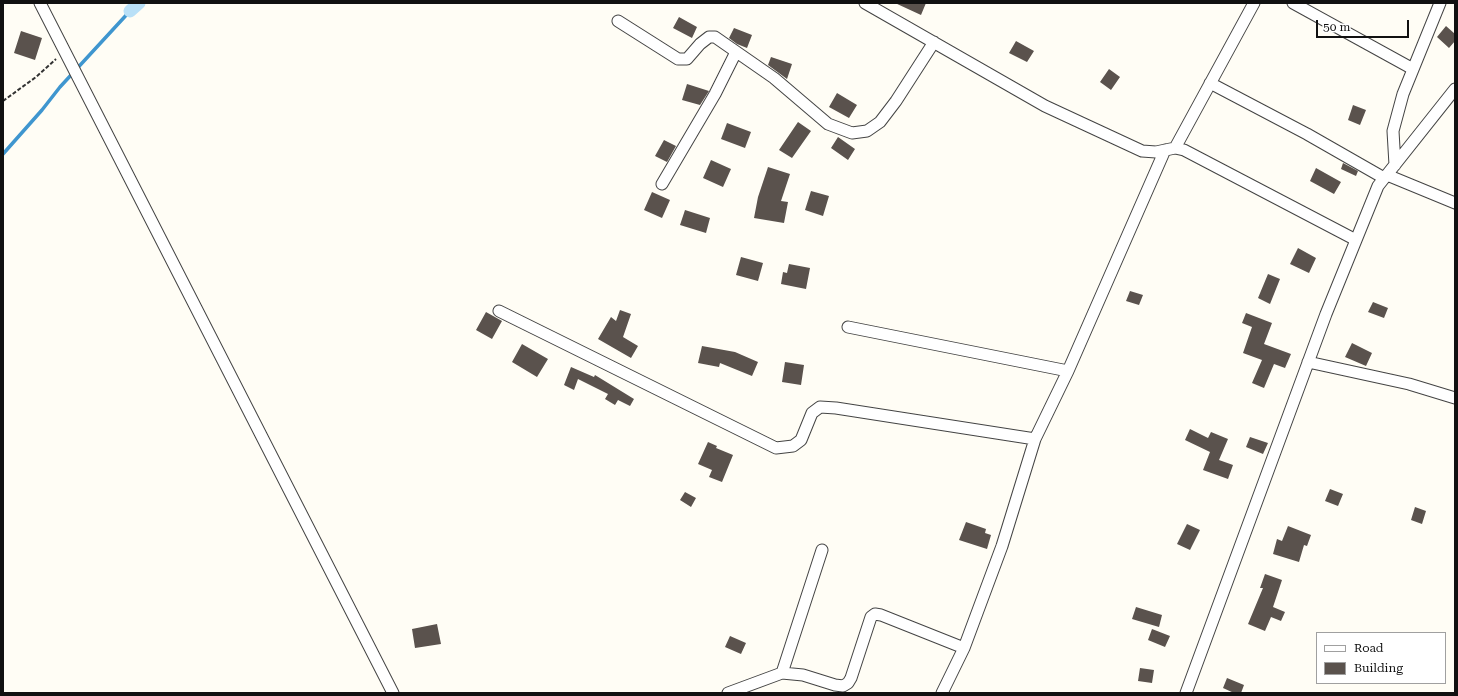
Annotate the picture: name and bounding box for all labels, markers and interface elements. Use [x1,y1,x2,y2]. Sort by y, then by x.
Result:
scale bar [1318,12,1411,38]
text: 50 m [1323,20,1350,34]
legend [1316,632,1446,684]
text: Road [1354,641,1383,655]
text: Building [1354,661,1403,675]

